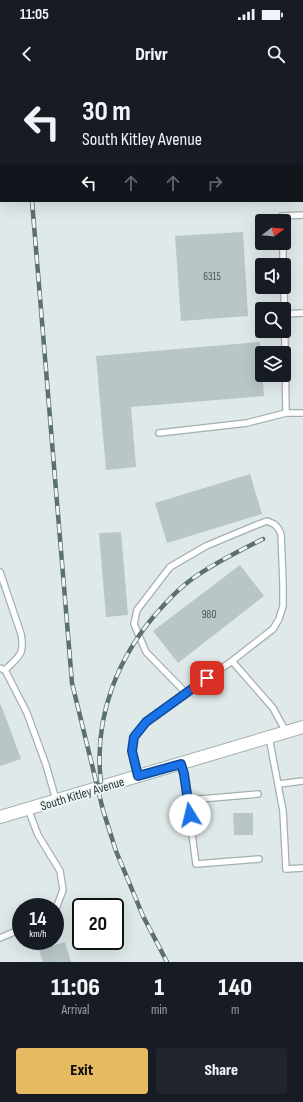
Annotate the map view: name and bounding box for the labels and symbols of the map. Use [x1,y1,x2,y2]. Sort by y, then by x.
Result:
north arrow [255,214,291,250]
house number: 6315 [203,270,221,283]
house number: 980 [202,608,216,621]
pin [190,661,224,695]
street label: South Kitley Avenue [38,774,126,814]
position arrow [169,794,211,836]
speed limit sign: 20 [72,898,124,950]

